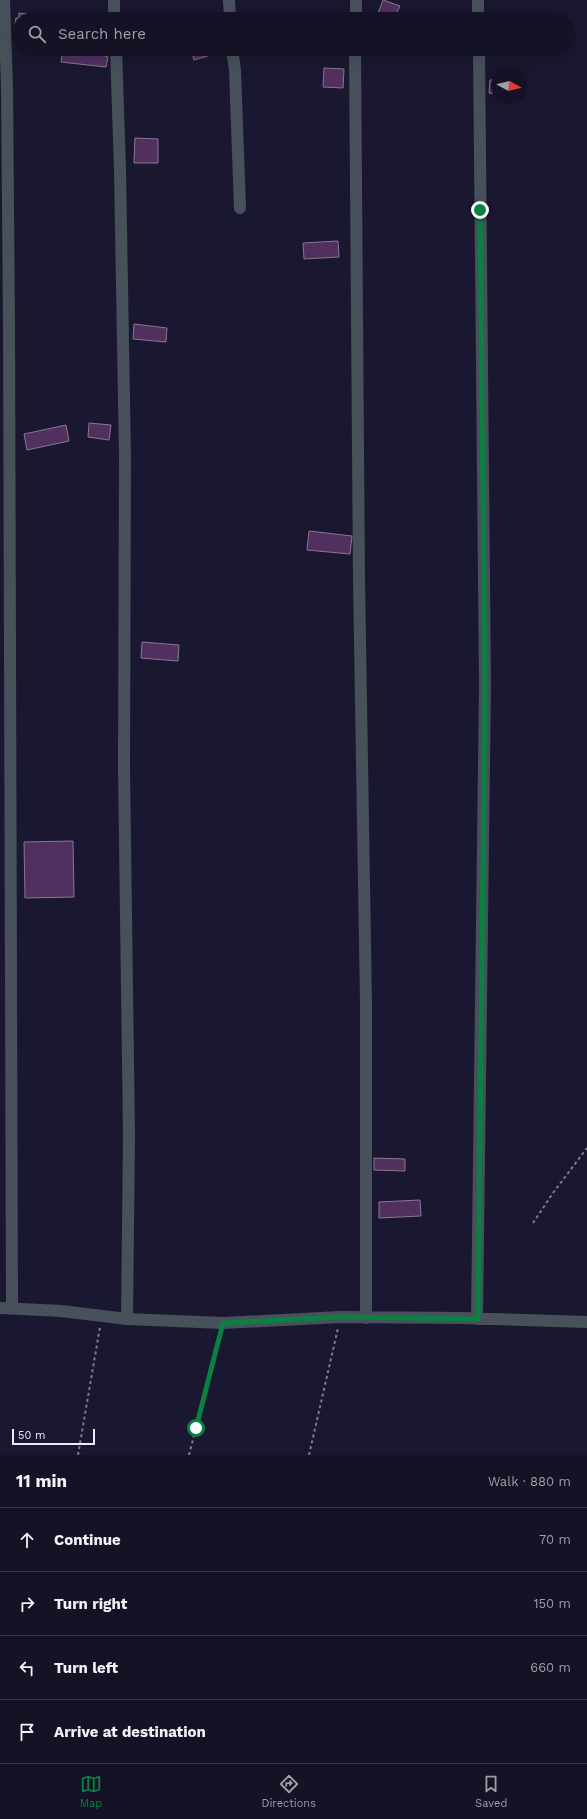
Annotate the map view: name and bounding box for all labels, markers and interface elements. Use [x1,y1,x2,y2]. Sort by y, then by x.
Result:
search box [12,12,575,56]
icon: search [26,23,48,45]
text: Search here [58,25,146,43]
north arrow [491,68,527,104]
route end [471,201,489,219]
route start [187,1419,205,1437]
scale bar [12,1427,95,1446]
text: 50 m [18,1429,45,1442]
text: 11 min [16,1471,67,1491]
text: Walk · 880 m [488,1474,571,1489]
icon: ahead [16,1529,38,1551]
text: Continue [54,1531,121,1549]
text: 70 m [539,1532,571,1547]
icon: right [16,1593,38,1615]
text: Turn right [54,1595,127,1613]
text: 150 m [533,1596,571,1611]
icon: left [16,1657,38,1679]
text: Turn left [54,1659,118,1677]
text: 660 m [530,1660,571,1675]
icon: arrive [16,1721,38,1743]
text: Arrive at destination [54,1723,206,1741]
tab: Map [80,1773,102,1810]
tab: Directions [262,1773,316,1810]
tab: Saved [475,1773,507,1810]

